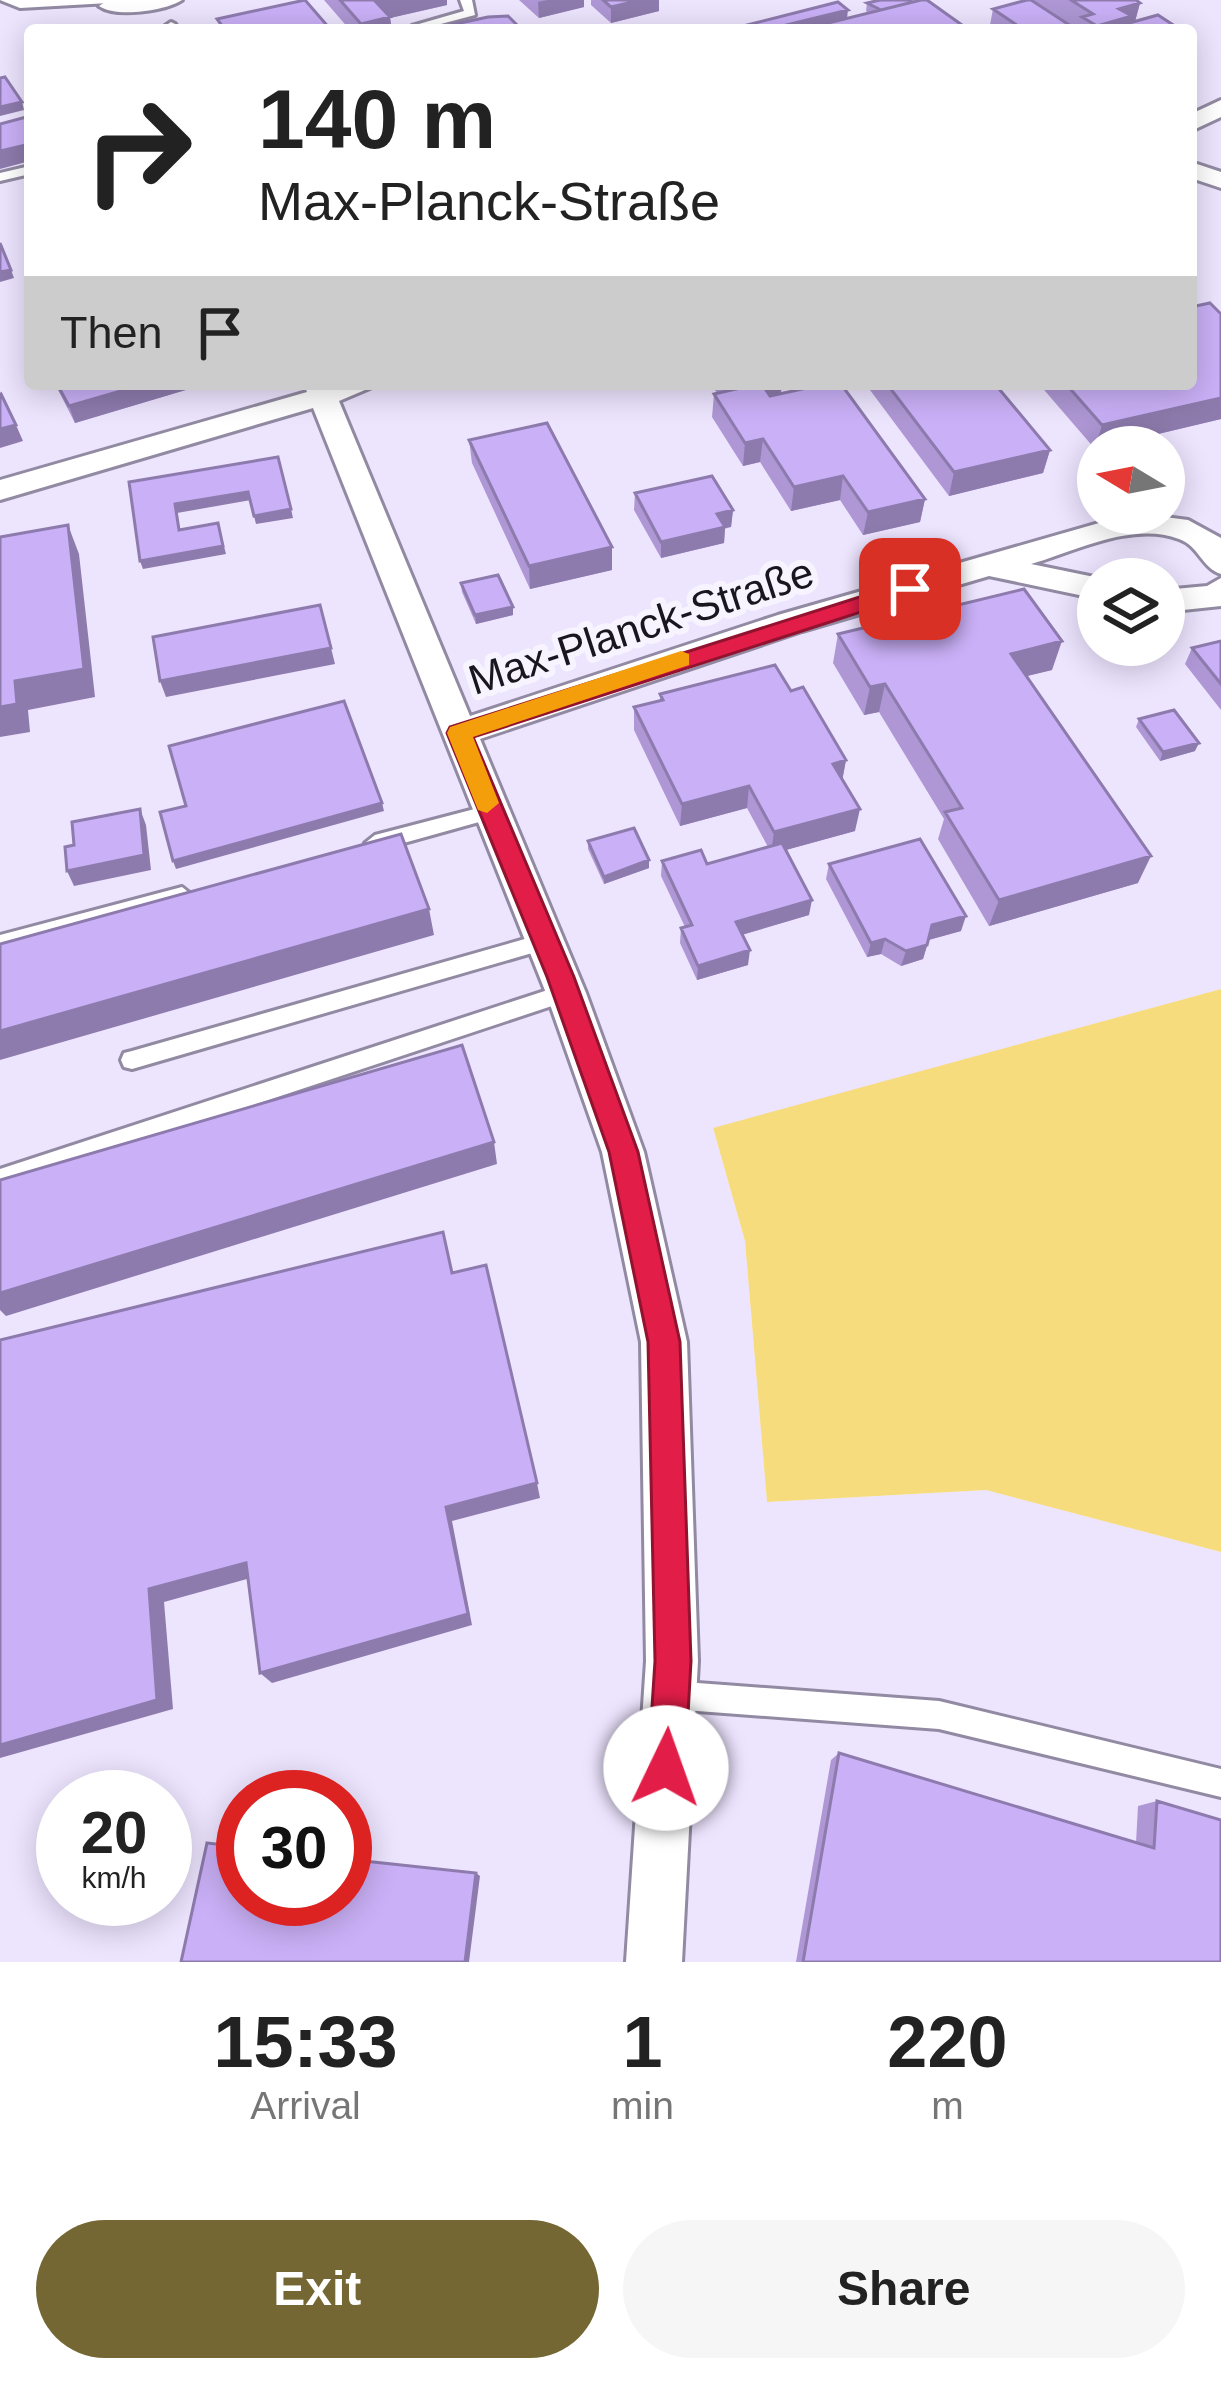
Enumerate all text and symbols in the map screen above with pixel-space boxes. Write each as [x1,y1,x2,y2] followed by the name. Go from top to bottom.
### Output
[60,72,216,228] icon: right
[258,72,496,166] text: 140 m
[258,171,720,231] text: Max-Planck-Straße
[187,300,253,366] icon: arrive
[60,307,163,358] text: Then
[1077,426,1185,534] north arrow
[1077,426,1185,666] map controls
[859,538,961,640] pin
[463,548,819,704] street label: Max-Planck-Straße
[877,556,943,622] icon: arrive
[1077,558,1185,666] button: layers
[603,1705,729,1831] position arrow
[216,1770,372,1926] speed limit sign: 30
[81,1799,147,1866] text: 20
[81,1861,147,1894] text: km/h
[213,2002,398,2082] text: 15:33
[622,2002,663,2082] text: 1
[887,2002,1008,2082] text: 220
[250,2084,361,2127] text: Arrival
[611,2084,674,2127] text: min
[931,2084,964,2127] text: m
[36,2220,599,2358] button: Exit
[623,2220,1185,2358] button: Share

